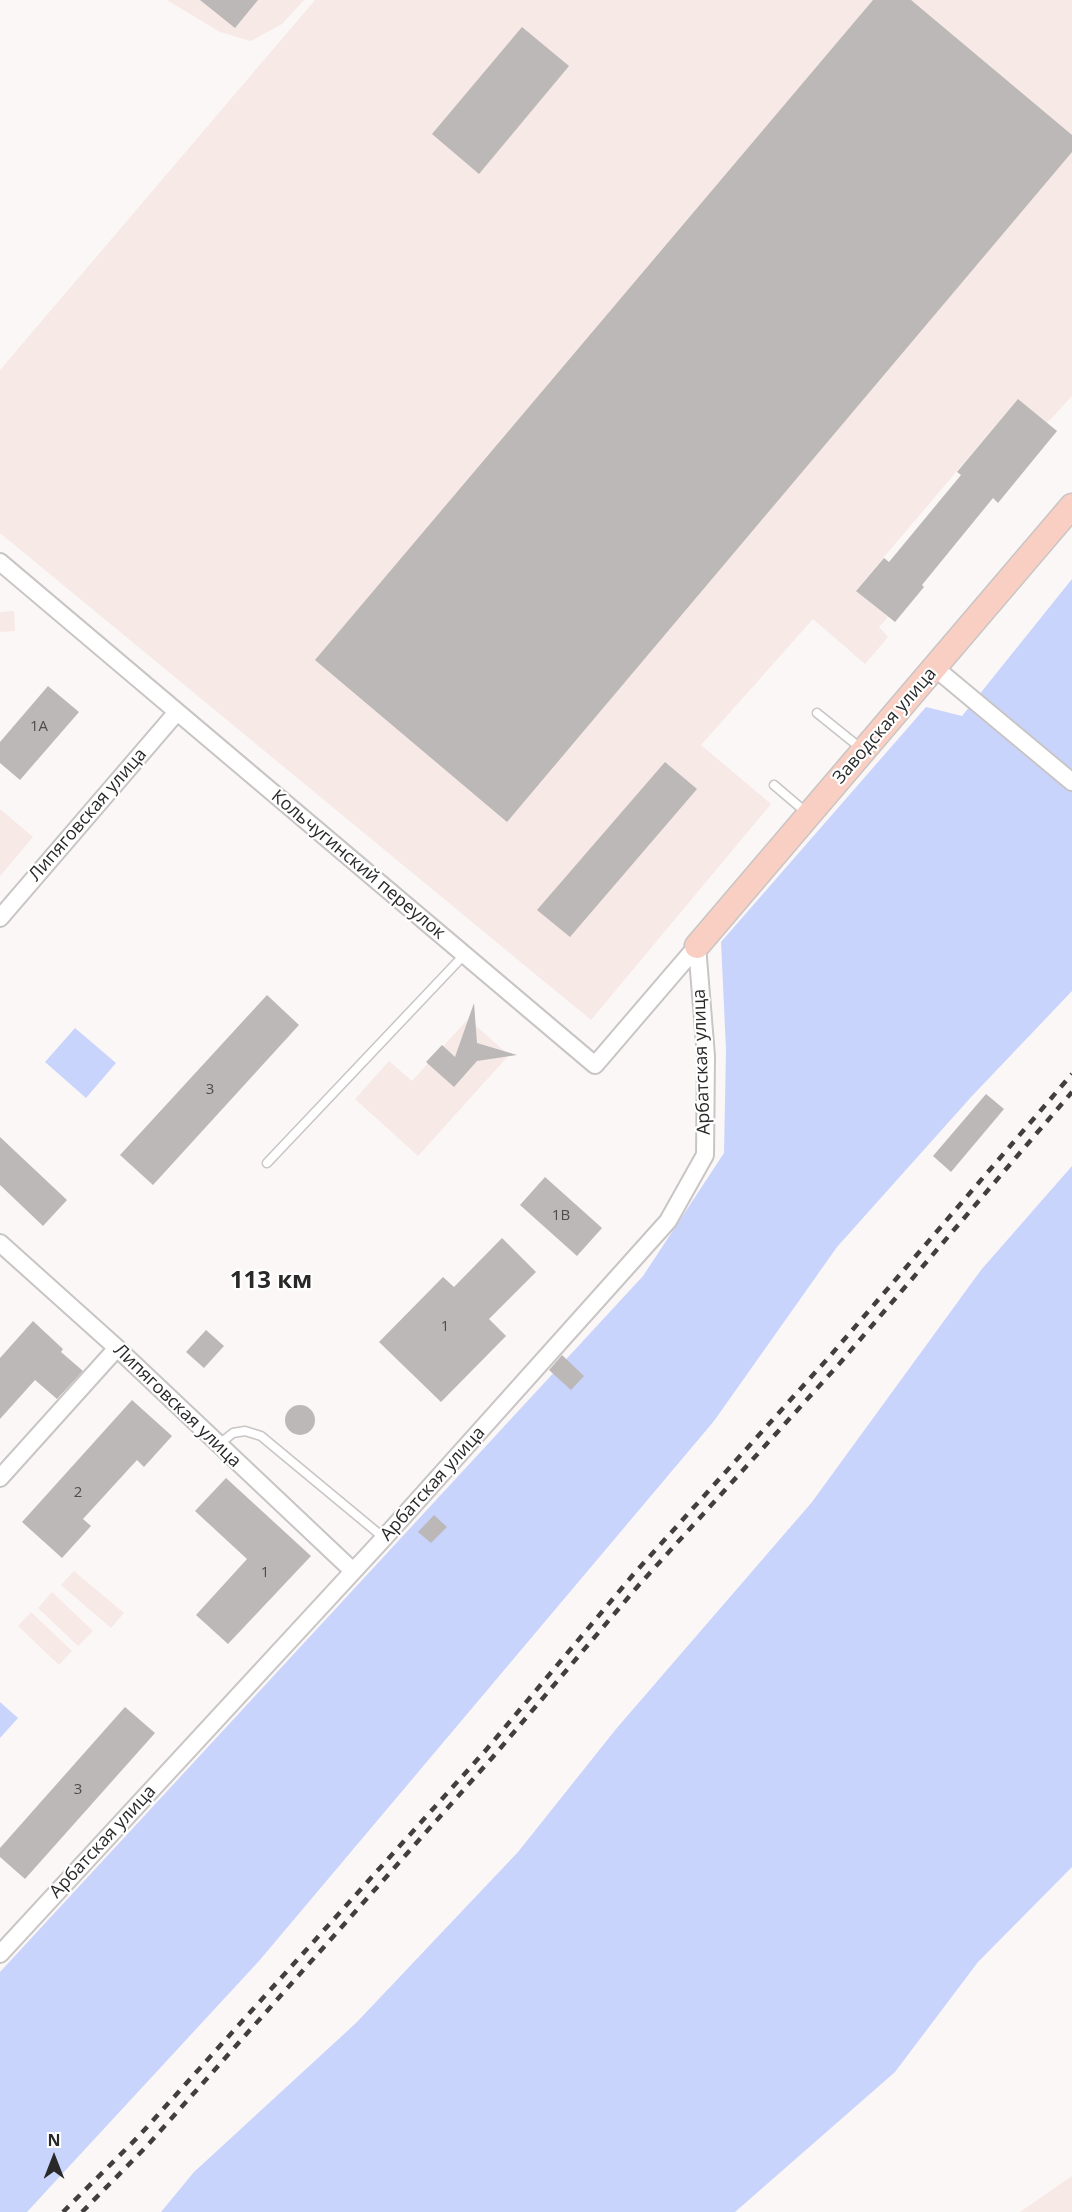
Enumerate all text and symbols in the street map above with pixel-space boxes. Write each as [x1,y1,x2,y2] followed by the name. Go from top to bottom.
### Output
[829,664,941,788] street label: Заводская улица
[30,718,48,736] house number: 1А
[24,744,152,886] street label: Липяговская улица
[267,786,449,944] street label: Кольчугинский переулок
[689,989,715,1135] street label: Арбатская улица
[206,1081,214,1099] house number: 3
[552,1207,570,1225] house number: 1В
[230,1267,312,1295] district label: 113 км
[441,1318,449,1336] house number: 1
[109,1340,245,1472] street label: Липяговская улица
[376,1422,490,1546] street label: Арбатская улица
[74,1484,82,1502] house number: 2
[261,1564,269,1582] house number: 1
[45,1781,161,1903] street label: Арбатская улица
[74,1781,82,1799] house number: 3
[24,2128,84,2188] north arrow
[47,2129,61,2151] text: N

